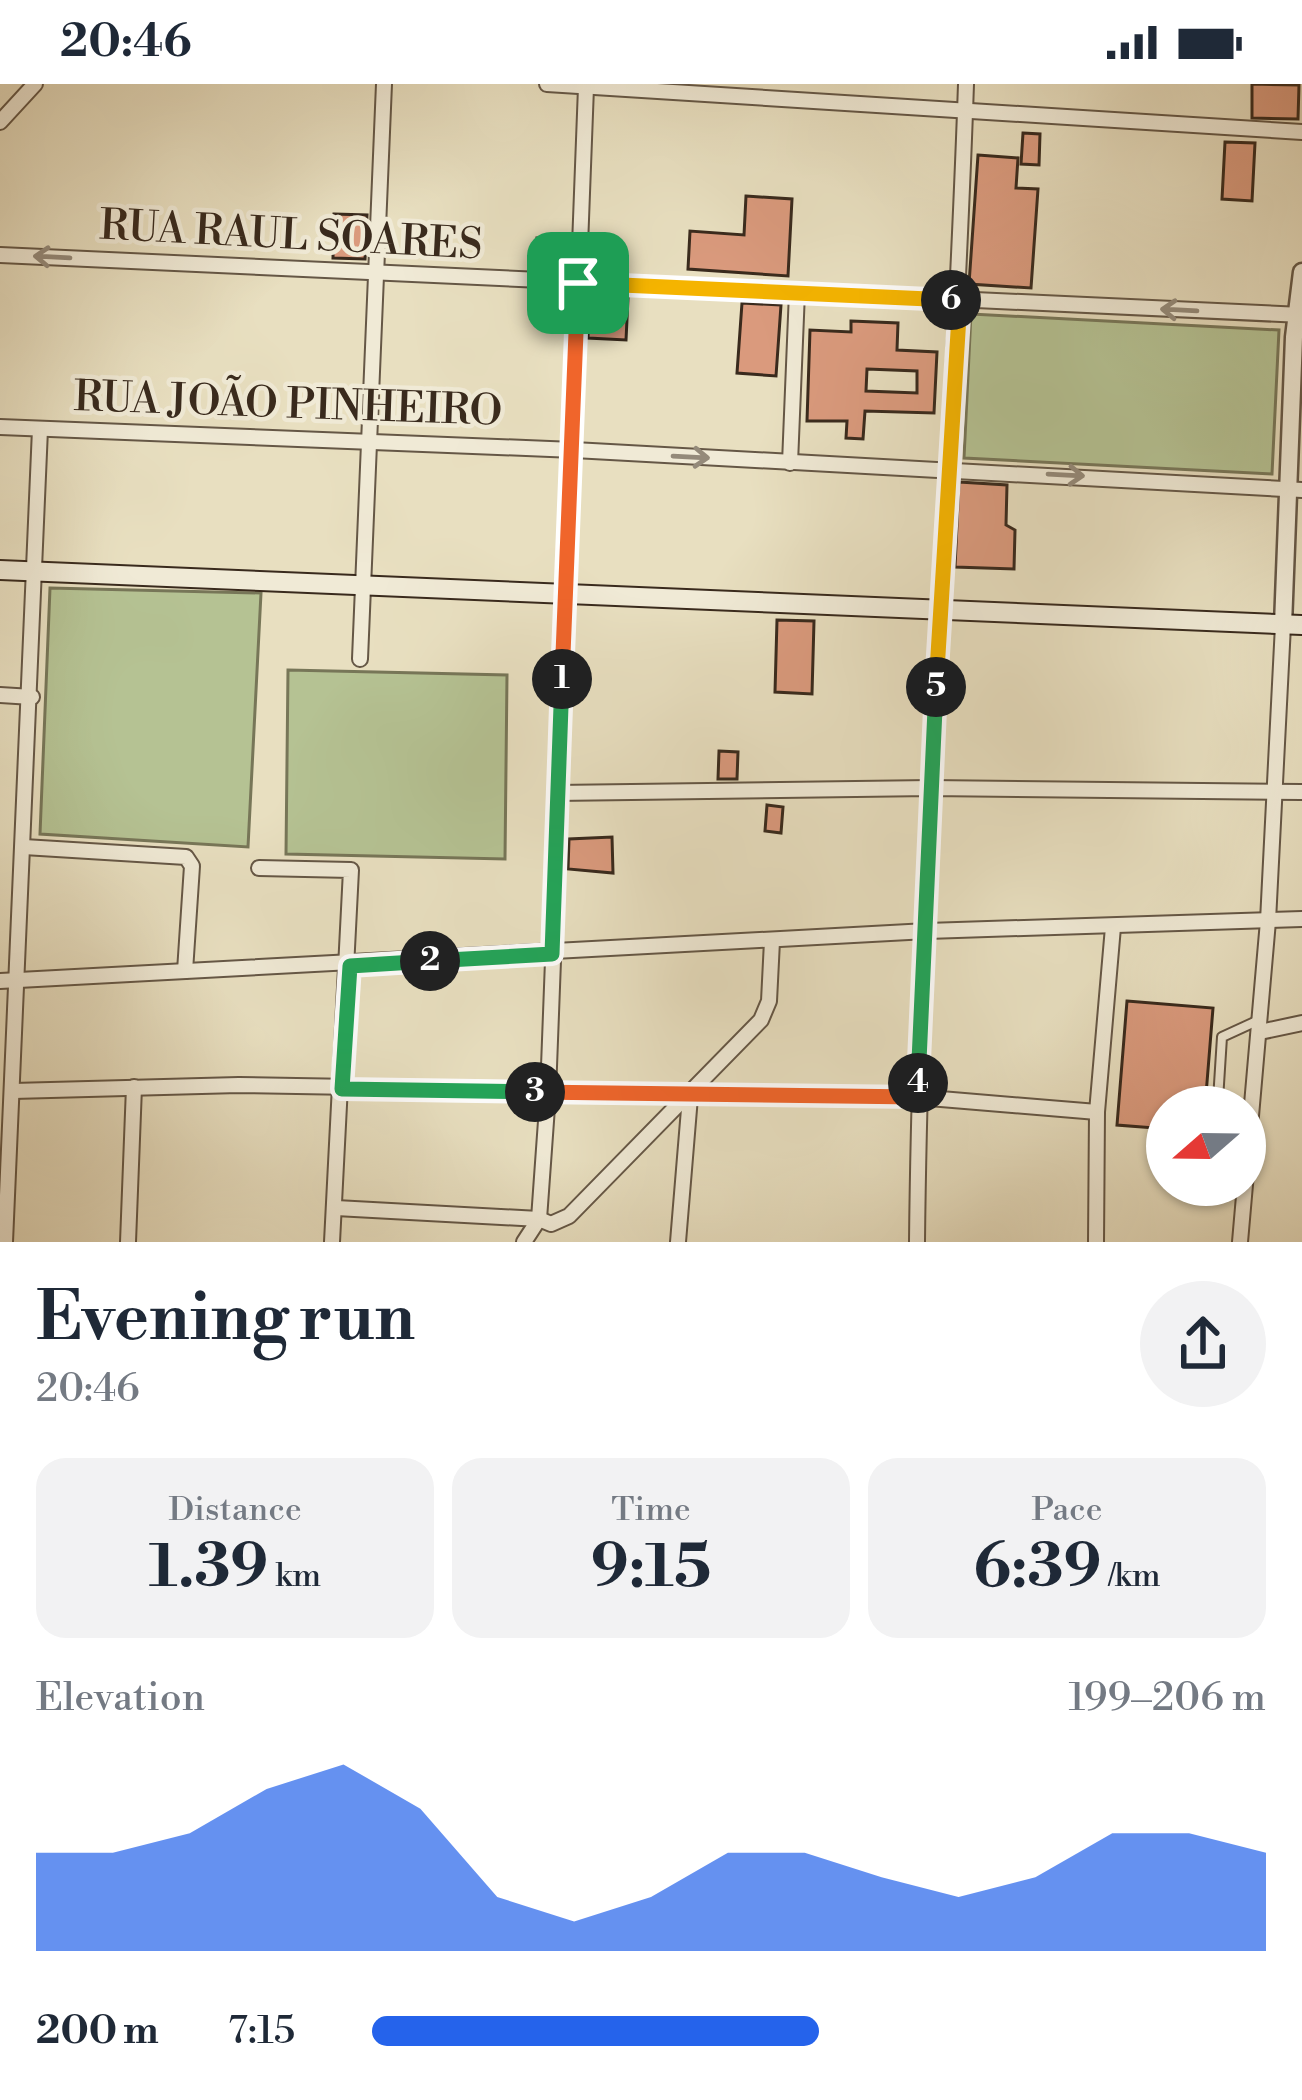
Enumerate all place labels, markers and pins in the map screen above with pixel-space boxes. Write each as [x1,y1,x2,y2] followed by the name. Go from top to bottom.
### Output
[527,232,629,334] pin
[921,270,981,330] pin: 6
[532,649,592,709] pin: 1
[906,657,966,717] pin: 5
[400,931,460,991] pin: 2
[888,1053,948,1113] pin: 4
[505,1062,565,1122] pin: 3

